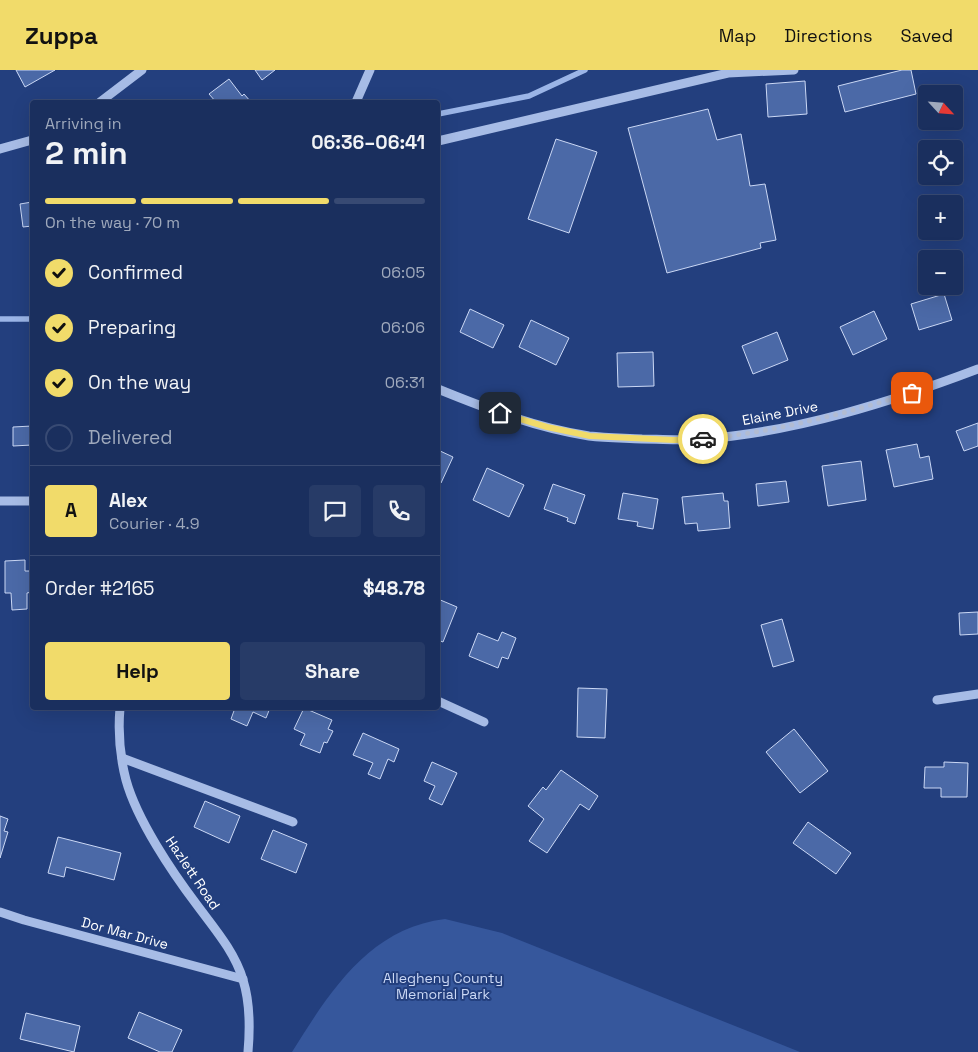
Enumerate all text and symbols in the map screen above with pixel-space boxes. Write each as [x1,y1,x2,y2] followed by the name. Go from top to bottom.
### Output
[25,20,98,51] text: Zuppa
[719,24,756,47] text: Map
[784,24,873,47] text: Directions
[901,24,953,47] text: Saved
[918,85,962,130] north arrow
[918,85,963,295] map controls
[45,113,122,134] text: Arriving in
[311,130,425,155] text: 06:36–06:41
[45,133,128,173] text: 2 min
[918,140,963,185] button: locate
[918,195,963,240] button: +
[45,212,180,233] text: On the way · 70 m
[918,250,963,295] button: −
[45,259,73,287] icon: check
[88,260,183,285] text: Confirmed
[381,262,425,283] text: 06:05
[45,314,73,342] icon: check
[88,315,176,340] text: Preparing
[381,317,425,338] text: 06:06
[45,369,73,397] icon: check
[88,370,191,395] text: On the way
[385,372,425,393] text: 06:31
[891,372,933,414] pin
[898,379,926,407] icon: bag
[479,392,521,434] pin
[741,397,819,429] street label: Elaine Drive
[486,399,514,427] icon: home
[678,414,728,464] courier
[88,425,173,450] text: Delivered
[689,425,717,453] icon: car
[309,485,361,537] button: chat
[373,485,425,537] button: phone
[109,488,148,513] text: Alex
[65,498,77,523] text: A
[109,513,199,534] text: Courier · 4.9
[45,576,154,601] text: Order #2165
[363,576,425,601] text: $48.78
[45,642,230,700] button: Help
[240,642,425,700] button: Share
[162,833,224,913] street label: Hazlett Road
[79,913,171,953] street label: Dor Mar Drive
[383,969,503,1003] park label: Allegheny County Memorial Park

